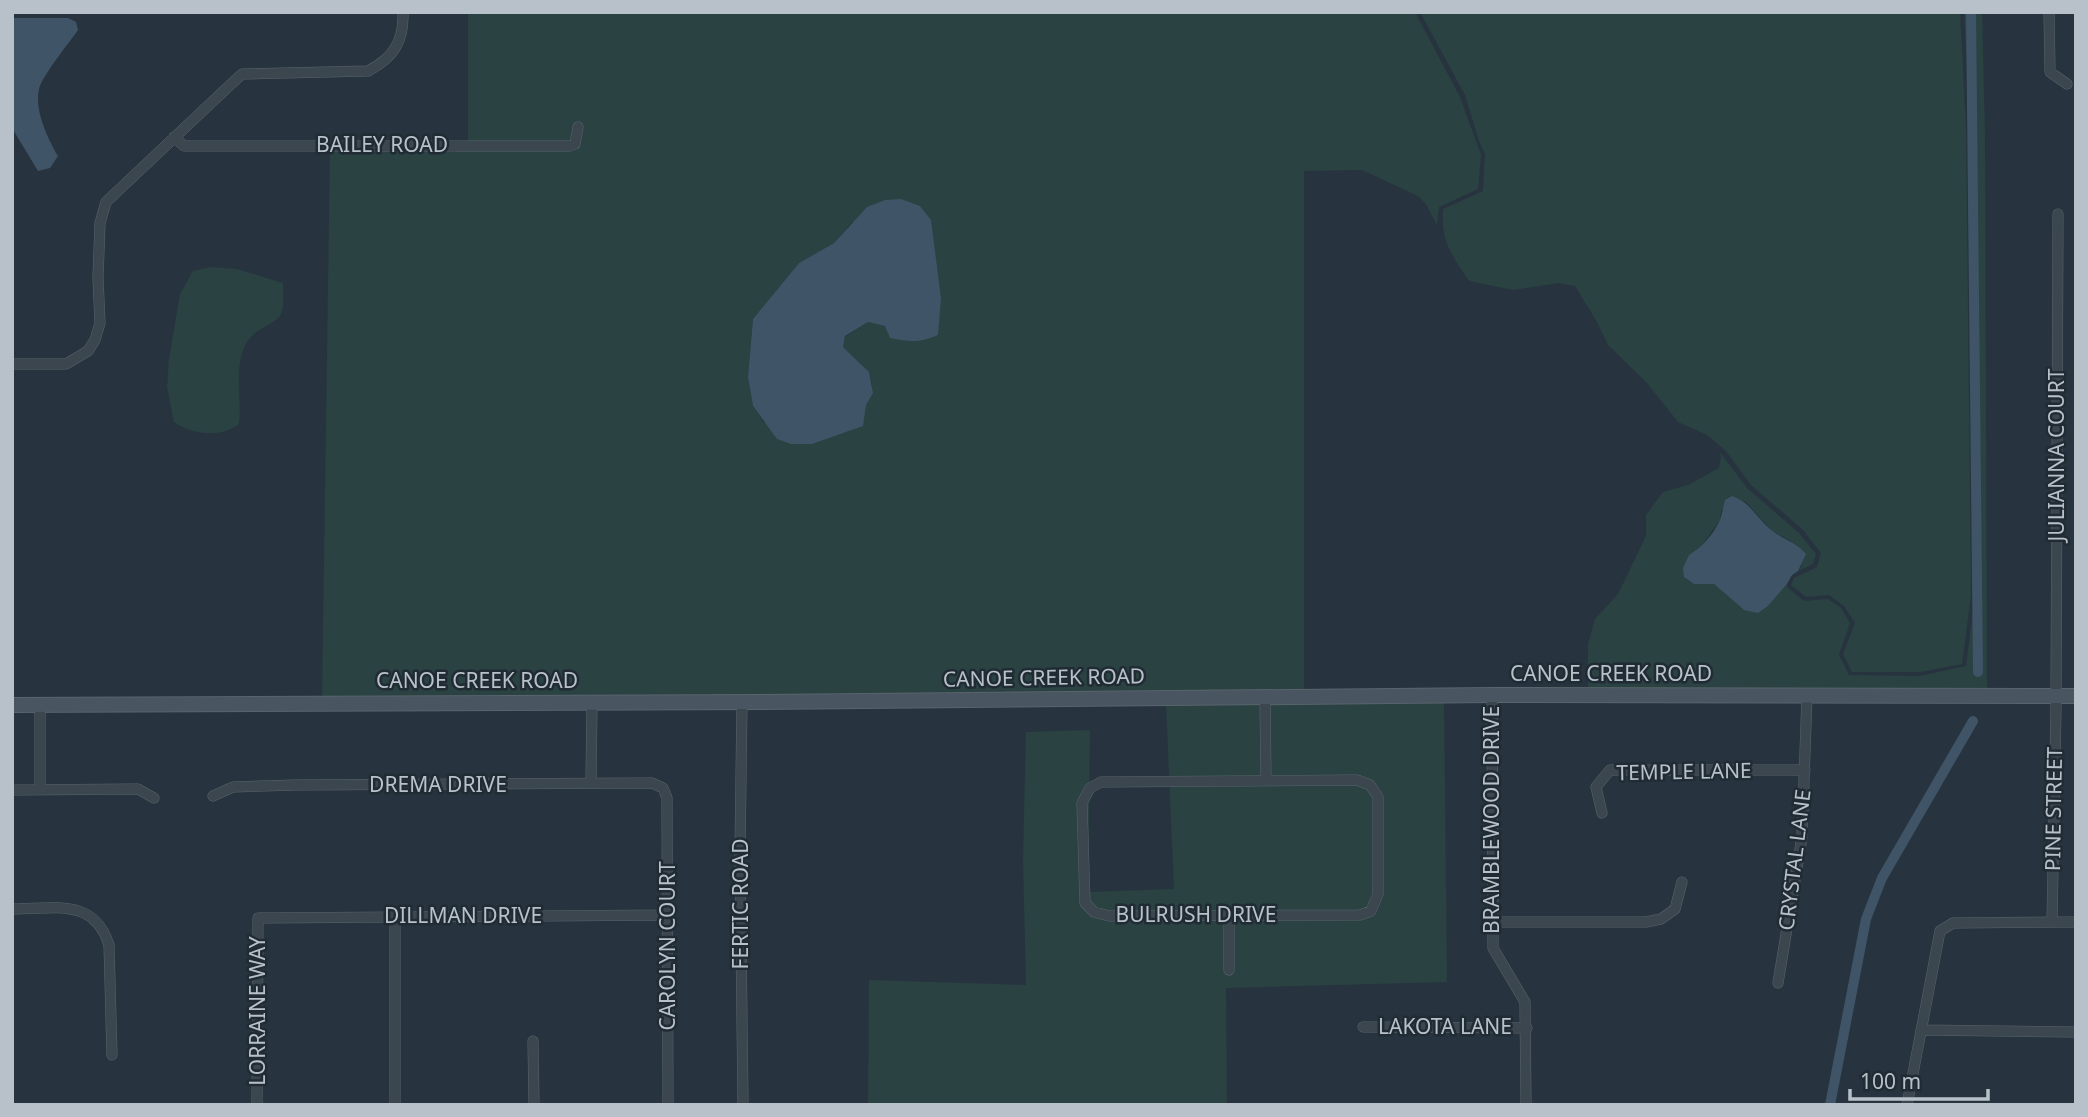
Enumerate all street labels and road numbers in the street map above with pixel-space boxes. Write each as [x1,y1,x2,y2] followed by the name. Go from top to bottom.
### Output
[316,130,448,158] street label: BAILEY ROAD
[2042,368,2070,543] street label: JULIANNA COURT
[1510,659,1712,687] street label: CANOE CREEK ROAD
[943,661,1145,693] street label: CANOE CREEK ROAD
[376,666,578,694] street label: CANOE CREEK ROAD
[1477,706,1505,934] street label: BRAMBLEWOOD DRIVE
[2038,746,2068,871] street label: PINE STREET
[1616,756,1752,786] street label: TEMPLE LANE
[369,770,507,798] street label: DREMA DRIVE
[1771,788,1817,932] street label: CRYSTAL LANE
[726,839,754,969] street label: FERTIC ROAD
[653,861,681,1031] street label: CAROLYN COURT
[1116,900,1276,928] street label: BULRUSH DRIVE
[384,901,542,929] street label: DILLMAN DRIVE
[243,936,271,1086] street label: LORRAINE WAY
[1378,1012,1512,1040] street label: LAKOTA LANE

